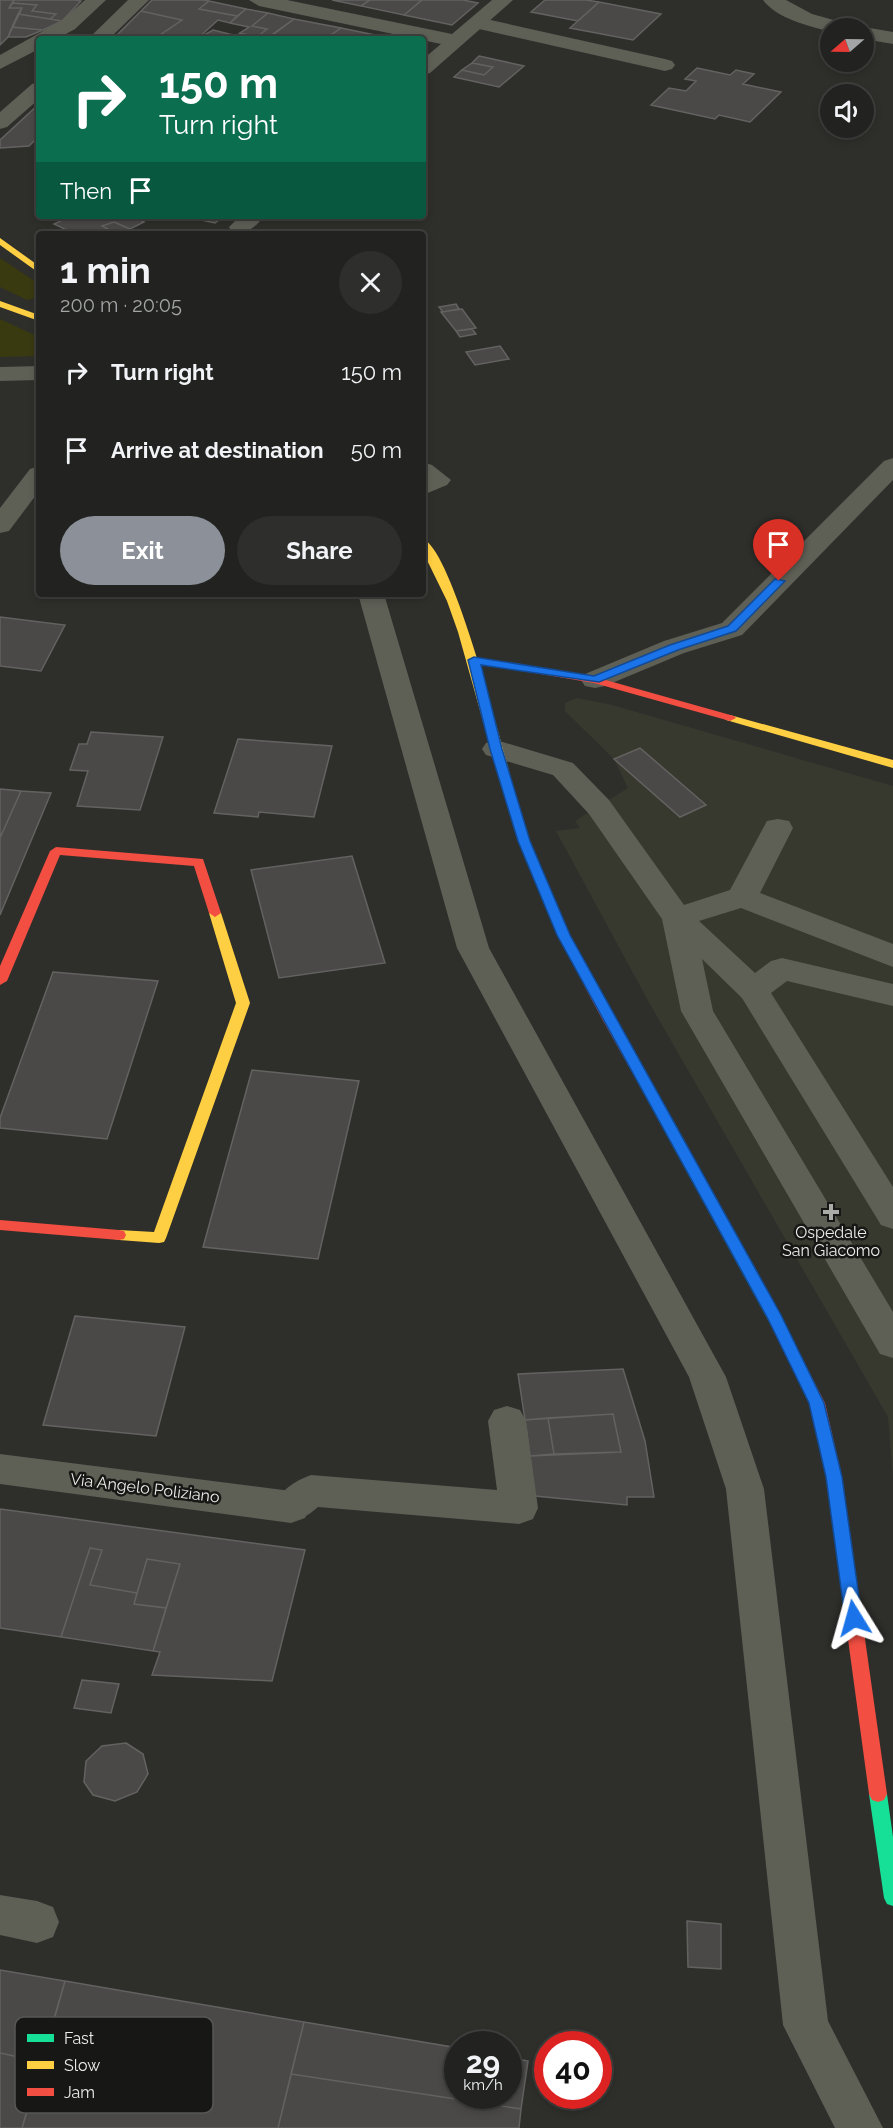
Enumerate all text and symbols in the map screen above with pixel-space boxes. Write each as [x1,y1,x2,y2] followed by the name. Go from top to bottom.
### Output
[820,18,874,72] north arrow
[820,18,874,138] map controls
[159,59,278,108] text: 150 m
[60,60,138,138] icon: right
[820,84,874,138] button: sound
[159,109,278,140] text: Turn right
[124,174,157,207] icon: arrive
[60,178,112,204] text: Then
[60,249,151,291] text: 1 min
[339,251,402,314] button: close
[60,293,182,317] text: 200 m · 20:05
[60,356,93,389] icon: right
[111,359,214,385] text: Turn right
[341,359,402,385] text: 150 m
[60,434,93,467] icon: arrive
[111,437,324,463] text: Arrive at destination
[351,437,402,463] text: 50 m
[60,516,225,585] button: Exit
[237,516,402,585] button: Share
[753,519,804,581] pin
[762,528,795,561] icon: arrive
[822,1203,840,1221] marker: Ospedale San Giacomo
[782,1223,880,1260] place label: Ospedale San Giacomo
[69,1469,221,1507] street label: Via Angelo Poliziano
[822,1586,886,1650] position arrow
[15,2017,213,2113] legend
[64,2029,95,2048] text: Fast
[534,2031,612,2109] speed limit sign: 40
[466,2045,500,2080] text: 29
[64,2056,100,2075] text: Slow
[463,2076,503,2094] text: km/h
[64,2083,95,2102] text: Jam

